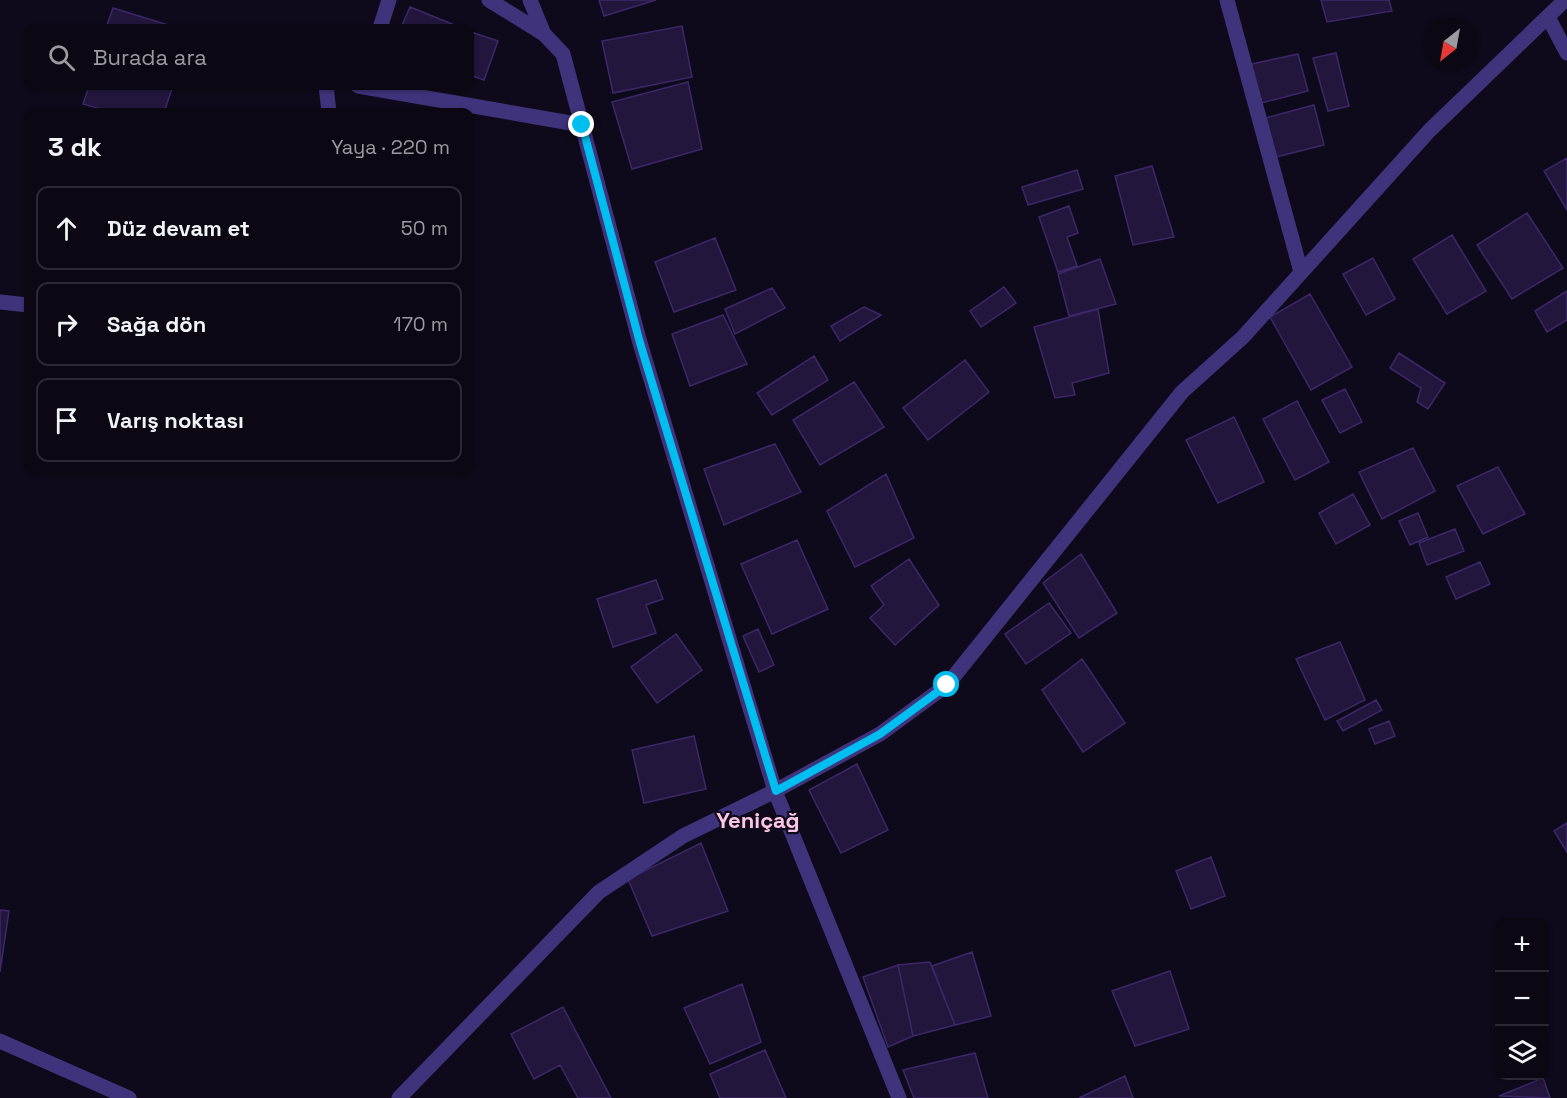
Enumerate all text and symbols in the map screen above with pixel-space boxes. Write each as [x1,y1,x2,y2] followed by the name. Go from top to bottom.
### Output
[1423,18,1477,72] north arrow
[24,24,474,90] search box
[45,41,78,74] icon: search
[93,43,207,71] text: Burada ara
[568,111,594,137] route end
[48,130,102,164] text: 3 dk
[331,134,450,160] text: Yaya · 220 m
[50,212,83,245] icon: ahead
[107,214,250,242] text: Düz devam et
[401,215,448,241] text: 50 m
[50,308,83,341] icon: right
[107,310,206,338] text: Sağa dön
[393,311,448,337] text: 170 m
[50,404,83,437] icon: arrive
[107,406,244,434] text: Varış noktası
[933,671,959,697] route start
[716,806,800,834] district label: Yeniçağ
[1495,918,1549,1080] map controls
[1495,918,1549,972] button: +
[1495,972,1549,1026] button: −
[1495,1026,1549,1080] button: layers

